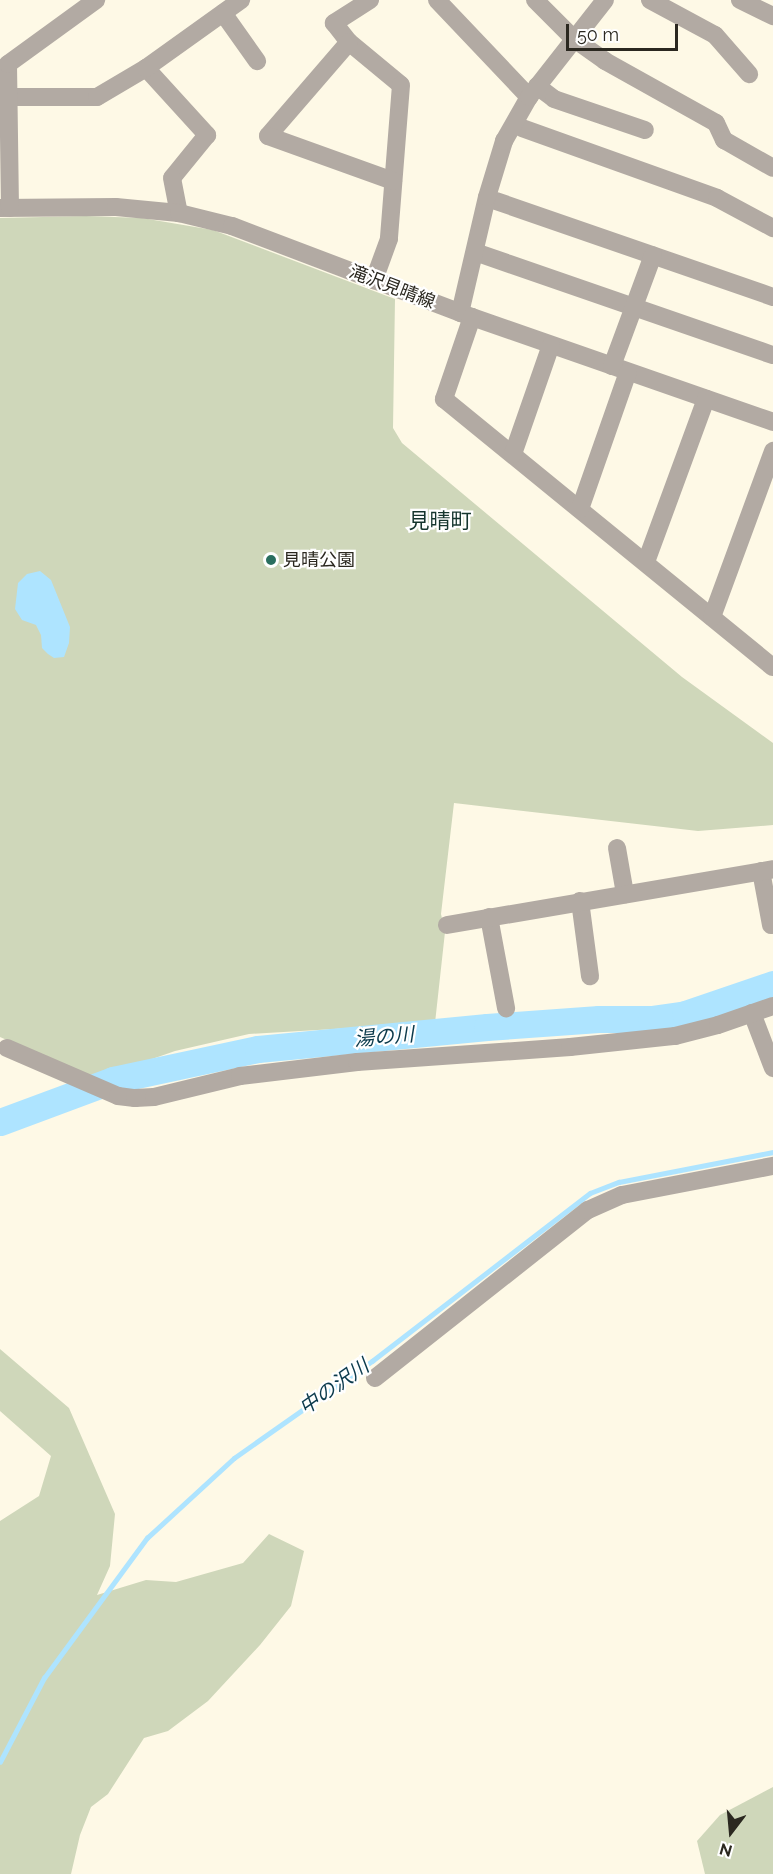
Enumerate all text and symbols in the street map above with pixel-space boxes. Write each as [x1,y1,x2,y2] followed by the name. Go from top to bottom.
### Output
[569,12,682,50] scale bar
[577,24,619,45] text: 50 m
[346,261,438,313] street label: 滝沢見晴線
[409,508,471,534] district label: 見晴町
[283,549,355,571] place label: 見晴公園
[264,553,278,567] marker: 見晴公園
[353,1022,415,1052] water label: 湯の川
[294,1354,374,1420] water label: 中の沢川
[701,1802,761,1862] north arrow
[717,1839,734,1861] text: N

